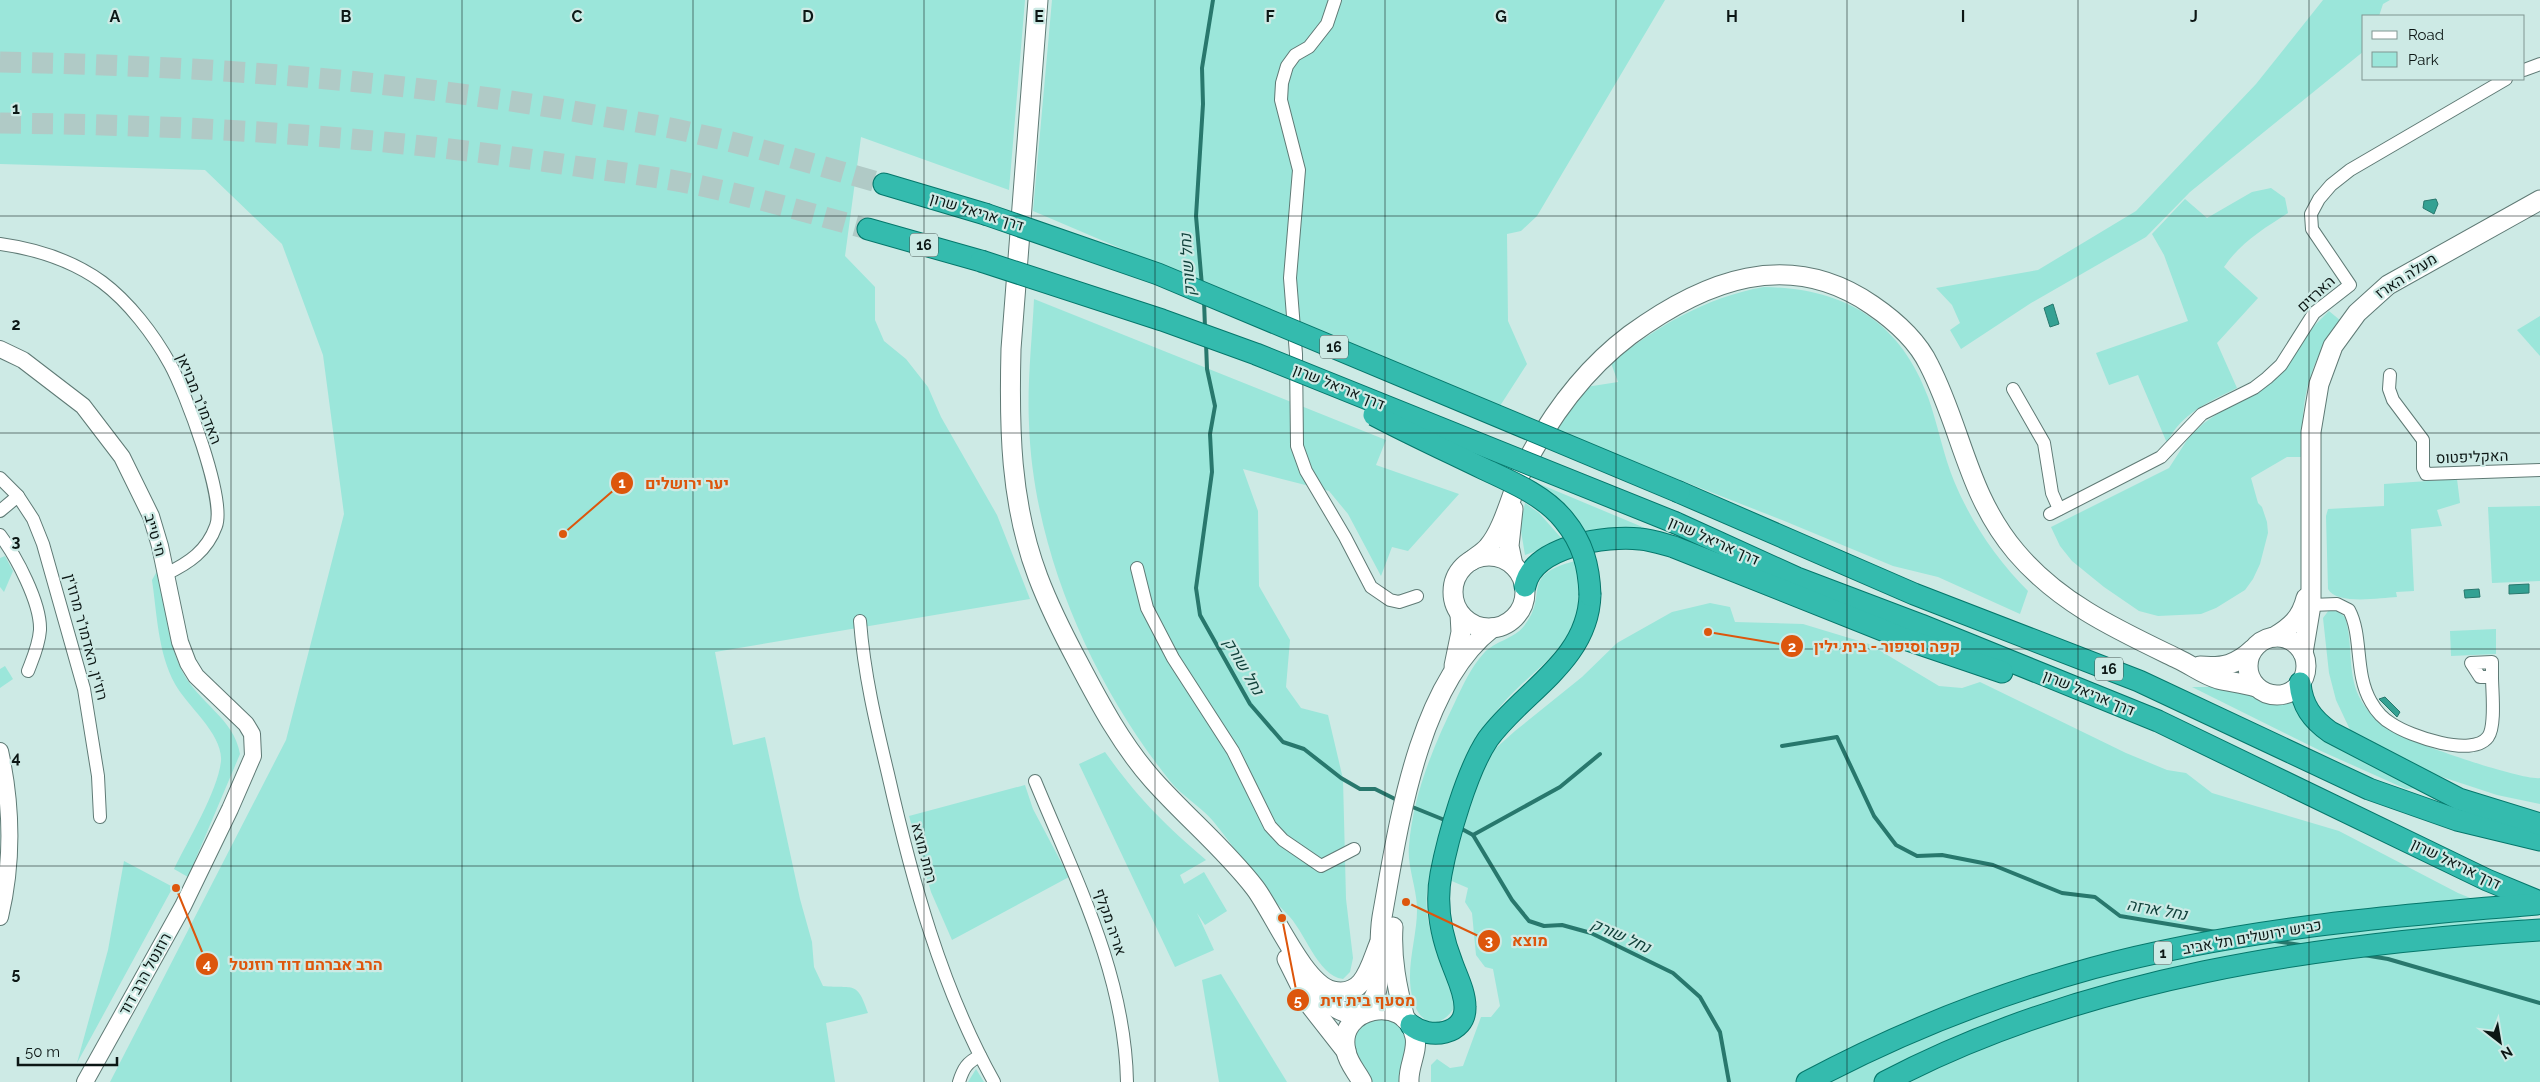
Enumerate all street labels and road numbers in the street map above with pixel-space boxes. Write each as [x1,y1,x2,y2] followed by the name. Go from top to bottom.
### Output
[928,189,1026,235] street label: דרך אריאל שרון
[910,234,938,256] road number: 16
[2372,249,2440,303] street label: מעלה הארז
[2293,272,2339,316] street label: הארזים
[1320,336,1348,358] road number: 16
[173,351,225,447] street label: האדמו"ר מבויאן
[1291,360,1388,414] street label: דרך אריאל שרון
[2435,447,2509,467] street label: האקליפטוס
[140,512,170,558] street label: חי טייב
[1666,513,1762,569] street label: דרך אריאל שרון
[60,572,112,702] street label: רוז'ין, האדמו"ר מרוז'ין
[2095,658,2123,681] road number: 16
[2041,666,2138,720] street label: דרך אריאל שרון
[907,821,941,885] street label: רמת מוצא
[2408,835,2504,893] street label: דרך אריאל שרון
[1090,886,1130,958] street label: אריה מקלף
[2181,916,2323,958] street label: כביש ירושלים תל אביב
[115,930,175,1018] street label: רוזנטל הרב דוד
[2154,941,2172,964] road number: 1

